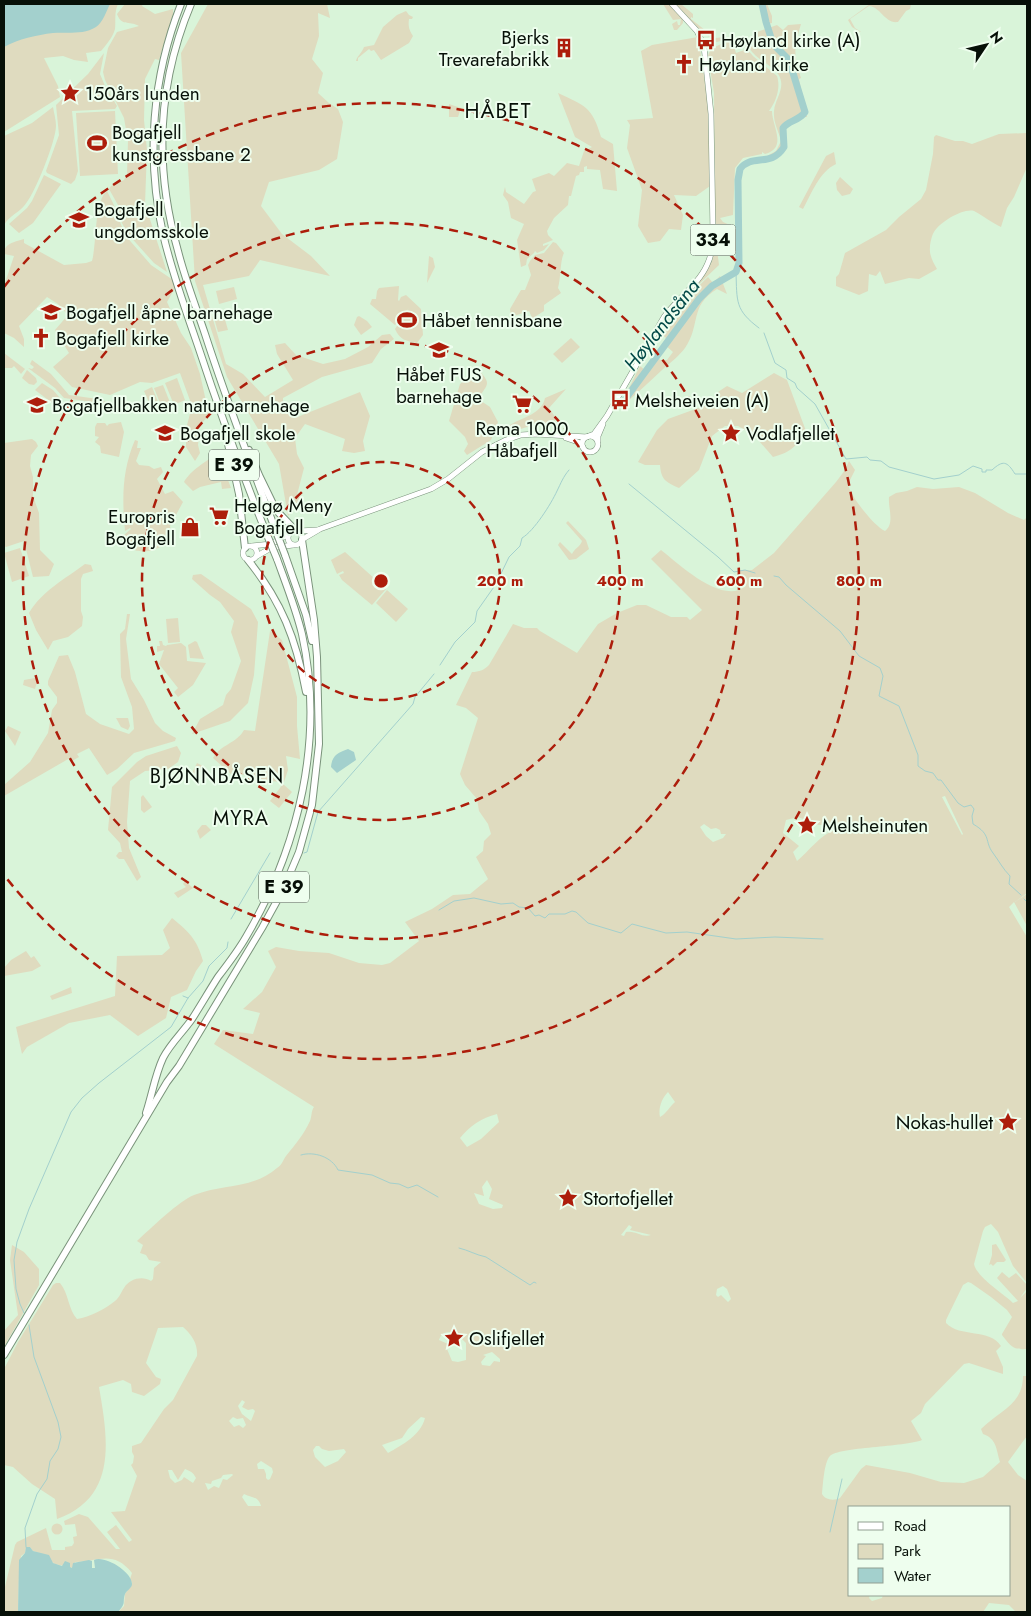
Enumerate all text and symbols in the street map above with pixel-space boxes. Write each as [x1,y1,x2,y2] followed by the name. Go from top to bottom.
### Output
[961,20,1011,70] north arrow
[439,24,550,73] place label: Bjerks Trevarefabrikk
[721,27,861,54] place label: Høyland kirke (A)
[985,27,1008,48] text: N
[695,29,717,51] bus stop icon: Høyland kirke (A)
[553,37,575,59] building icon: Bjerks Trevarefabrikk
[699,51,809,78] place label: Høyland kirke
[673,53,695,75] church icon: Høyland kirke
[85,80,200,107] place label: 150års lunden
[59,82,81,104] place icon: 150års lunden
[465,96,531,126] district label: HÅBET
[112,119,251,168] place label: Bogafjell kunstgressbane 2
[86,132,108,154] sports icon: Bogafjell kunstgressbane 2
[94,196,209,245] place label: Bogafjell ungdomsskole
[68,209,90,231] school or university icon: Bogafjell ungdomsskole
[690,224,736,256] road number: 334
[617,273,707,377] water label: Høylandsåna
[66,299,273,326] place label: Bogafjell åpne barnehage
[40,301,62,323] school or university icon: Bogafjell åpne barnehage
[422,307,563,334] place label: Håbet tennisbane
[396,309,418,331] sports icon: Håbet tennisbane
[56,325,169,352] place label: Bogafjell kirke
[30,327,52,349] church icon: Bogafjell kirke
[428,339,450,361] school or university icon: Håbet FUS barnehage
[396,361,482,410] place label: Håbet FUS barnehage
[635,387,769,414] place label: Melsheiveien (A)
[609,389,631,411] bus stop icon: Melsheiveien (A)
[52,392,310,419] place label: Bogafjellbakken naturbarnehage
[511,393,533,415] supermarket icon: Rema 1000 Håbafjell
[26,394,48,416] school or university icon: Bogafjellbakken naturbarnehage
[476,415,568,464] place label: Rema 1000 Håbafjell
[180,420,296,447] place label: Bogafjell skole
[746,420,835,447] place label: Vodlafjellet
[154,422,176,444] school or university icon: Bogafjell skole
[720,422,742,444] place icon: Vodlafjellet
[209,450,259,480] road number: E 39
[234,492,333,541] place label: Helgø Meny Bogafjell
[105,503,175,552] place label: Europris Bogafjell
[208,505,230,527] supermarket icon: Helgø Meny Bogafjell
[179,516,201,538] shop icon: Europris Bogafjell
[477,570,523,592] text: 200 m
[596,570,644,592] text: 400 m
[716,570,762,592] text: 600 m
[836,570,882,592] text: 800 m
[372,572,390,590] centre of rings
[150,762,284,791] district label: BJØNNBÅSEN
[213,804,269,833] district label: MYRA
[822,812,928,839] place label: Melsheinuten
[796,814,818,836] place icon: Melsheinuten
[259,872,309,902] road number: E 39
[896,1109,993,1136] place label: Nokas-hullet
[997,1111,1019,1133] place icon: Nokas-hullet
[583,1185,673,1212] place label: Stortofjellet
[557,1187,579,1209] place icon: Stortofjellet
[469,1325,544,1352] place label: Oslifjellet
[443,1327,465,1349] place icon: Oslifjellet
[848,1506,1011,1596] legend
[894,1515,926,1537] text: Road
[894,1540,921,1562] text: Park
[894,1565,932,1587] text: Water

